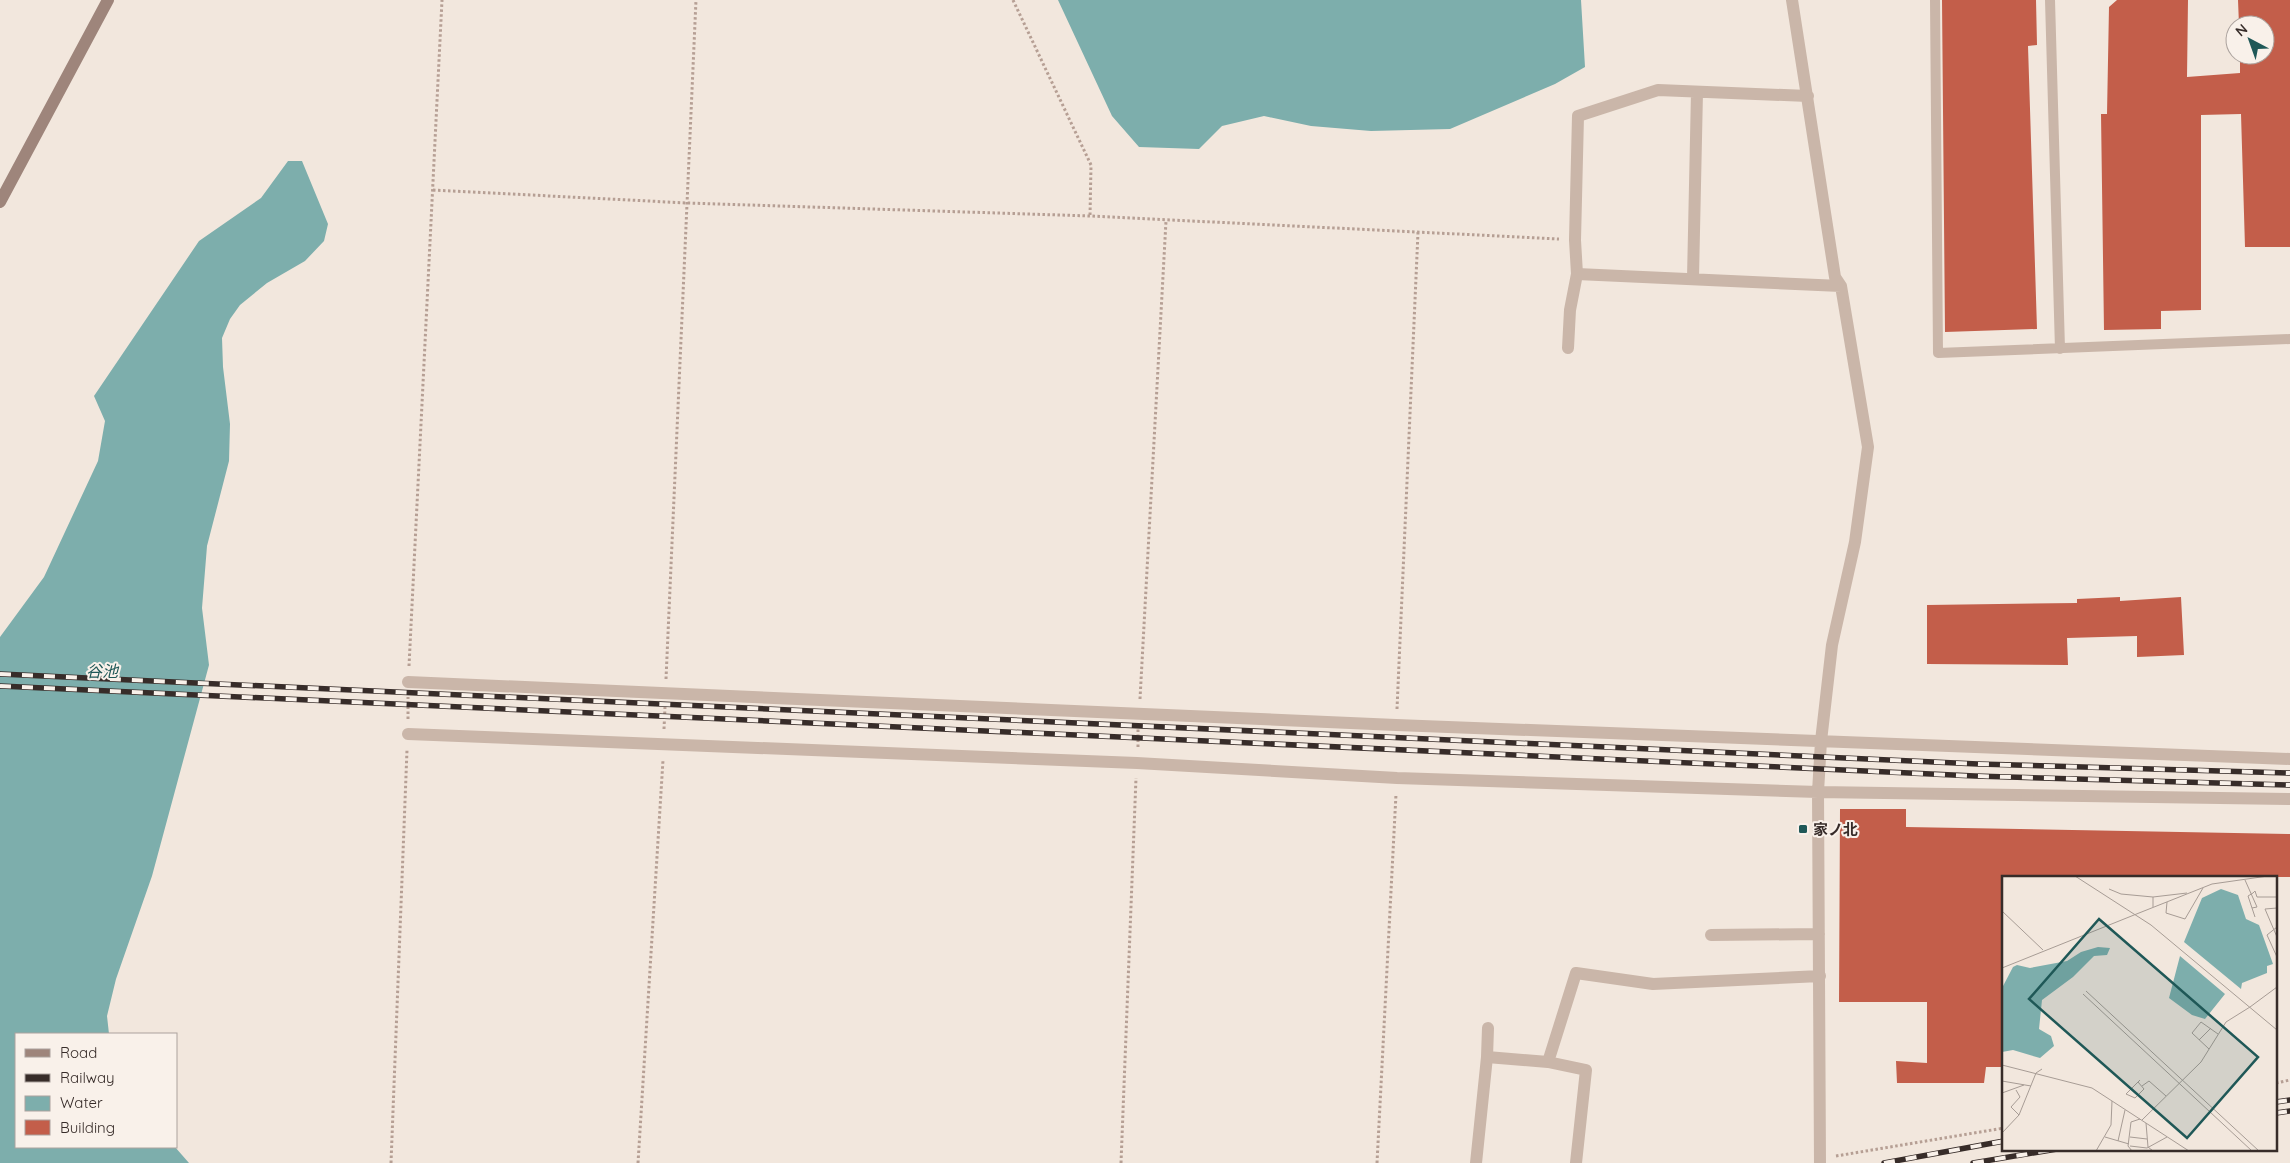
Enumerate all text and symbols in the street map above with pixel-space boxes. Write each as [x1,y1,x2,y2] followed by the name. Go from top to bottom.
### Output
[2225,15,2275,65] north arrow
[2232,20,2251,40] text: N
[86,661,120,681] water label: 谷池
[1813,820,1858,839] place label: 家ノ北
[1797,823,1809,835] marker: 家ノ北
[2002,876,2278,1150] inset map
[15,1033,178,1148] legend
[60,1043,97,1062] text: Road
[60,1068,115,1087] text: Railway
[60,1093,103,1112] text: Water
[60,1118,115,1137] text: Building

